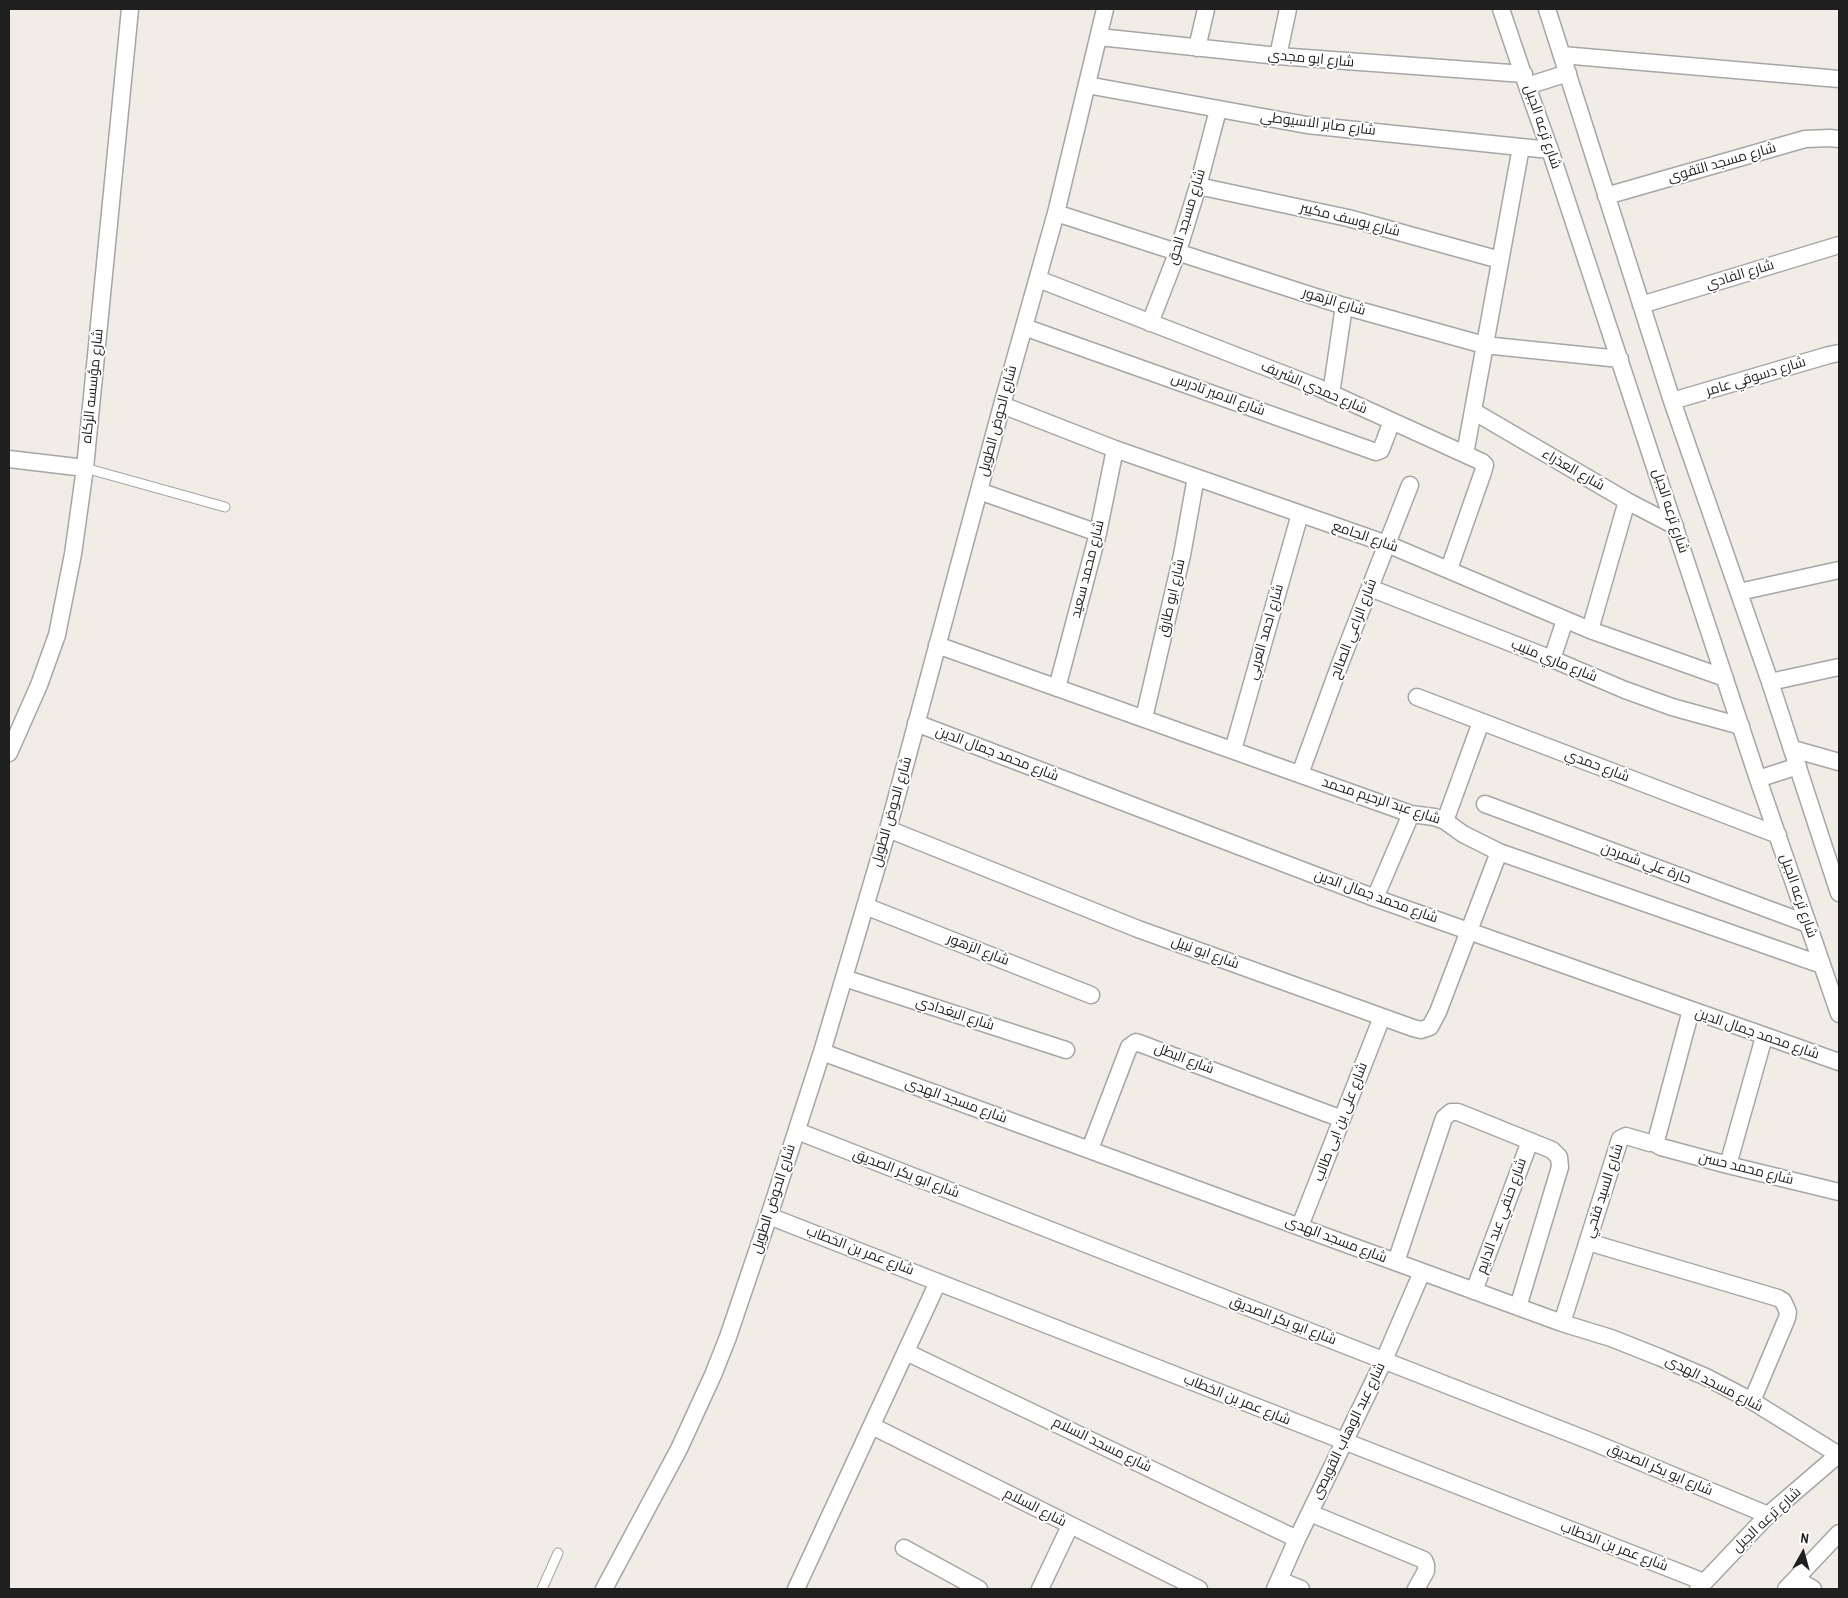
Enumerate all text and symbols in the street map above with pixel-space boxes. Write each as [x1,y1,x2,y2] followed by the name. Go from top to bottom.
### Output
[1267,47,1355,71] street label: شارع ابو مجدي
[1520,83,1564,171] street label: شارع ترعه الجبل
[1259,109,1377,139] street label: شارع صابر الاسيوطي
[1666,140,1778,186] street label: شارع مسجد التقوى
[1164,167,1210,267] street label: شارع مسجد الحق
[1298,199,1402,241] street label: شارع يوسف مكيير
[1704,257,1776,293] street label: شارع الفادي
[1300,284,1368,320] street label: شارع الزهور
[79,328,107,444] street label: شارع مؤسسه الزكاه
[1704,354,1808,400] street label: شارع دسوقي عامر
[1258,358,1370,418] street label: شارع حمدي الشريف
[975,364,1021,478] street label: شارع الحوض الطويل
[1169,370,1267,420] street label: شارع الامير تادرس
[1539,445,1607,495] street label: شارع العذراء
[1648,467,1692,555] street label: شارع ترعه الجبل
[1068,518,1108,620] street label: شارع محمد سعيد
[1330,518,1400,556] street label: شارع الجامع
[1155,557,1189,639] street label: شارع ابو طارق
[1327,576,1381,682] street label: شارع الراعي الصالح
[1244,582,1288,682] street label: شارع احمد العربي
[1508,636,1600,686] street label: شارع ماري منيب
[933,723,1061,785] street label: شارع محمد جمال الدين
[1562,746,1632,786] street label: شارع حمدي
[868,755,916,869] street label: شارع الحوض الطويل
[1319,774,1443,828] street label: شارع عبد الرحيم محمد
[1599,840,1693,888] street label: حارة علي شمردن
[1776,852,1820,940] street label: شارع ترعه الجبل
[1312,867,1440,927] street label: شارع محمد جمال الدين
[945,931,1011,969] street label: شارع الزهور
[1169,933,1241,973] street label: شارع ابو نبيل
[914,993,996,1035] street label: شارع البغدادي
[1693,1005,1821,1063] street label: شارع محمد جمال الدين
[1152,1040,1216,1078] street label: شارع البطل
[1311,1060,1371,1184] street label: شارع على بن ابى طالب
[903,1075,1009,1127] street label: شارع مسجد الهدى
[748,1142,800,1256] street label: شارع الحوض الطويل
[1581,1142,1627,1240] street label: شارع السيد فتحي
[850,1146,962,1202] street label: شارع ابو بكر الصديق
[1697,1149,1795,1189] street label: شارع محمد حسن
[1473,1156,1531,1276] street label: شارع حنفي عبد الدايم
[1283,1213,1389,1267] street label: شارع مسجد الهدى
[804,1223,916,1279] street label: شارع عمر بن الخطاب
[1227,1293,1339,1349] street label: شارع ابو بكر الصديق
[1662,1352,1766,1416] street label: شارع مسجد الهدى
[1309,1360,1389,1502] street label: شارع عبد الوهاب القويصى
[1181,1371,1293,1429] street label: شارع عمر بن الخطاب
[1050,1414,1154,1476] street label: شارع مسجد السلام
[1605,1440,1715,1500] street label: شارع ابو بكر الصديق
[1729,1484,1805,1556] street label: شارع ترعه الجبل
[1001,1485,1069,1531] street label: شارع السلام
[1558,1519,1670,1575] street label: شارع عمر بن الخطاب
[1778,1528,1828,1578] north arrow
[1800,1529,1810,1548] text: N

